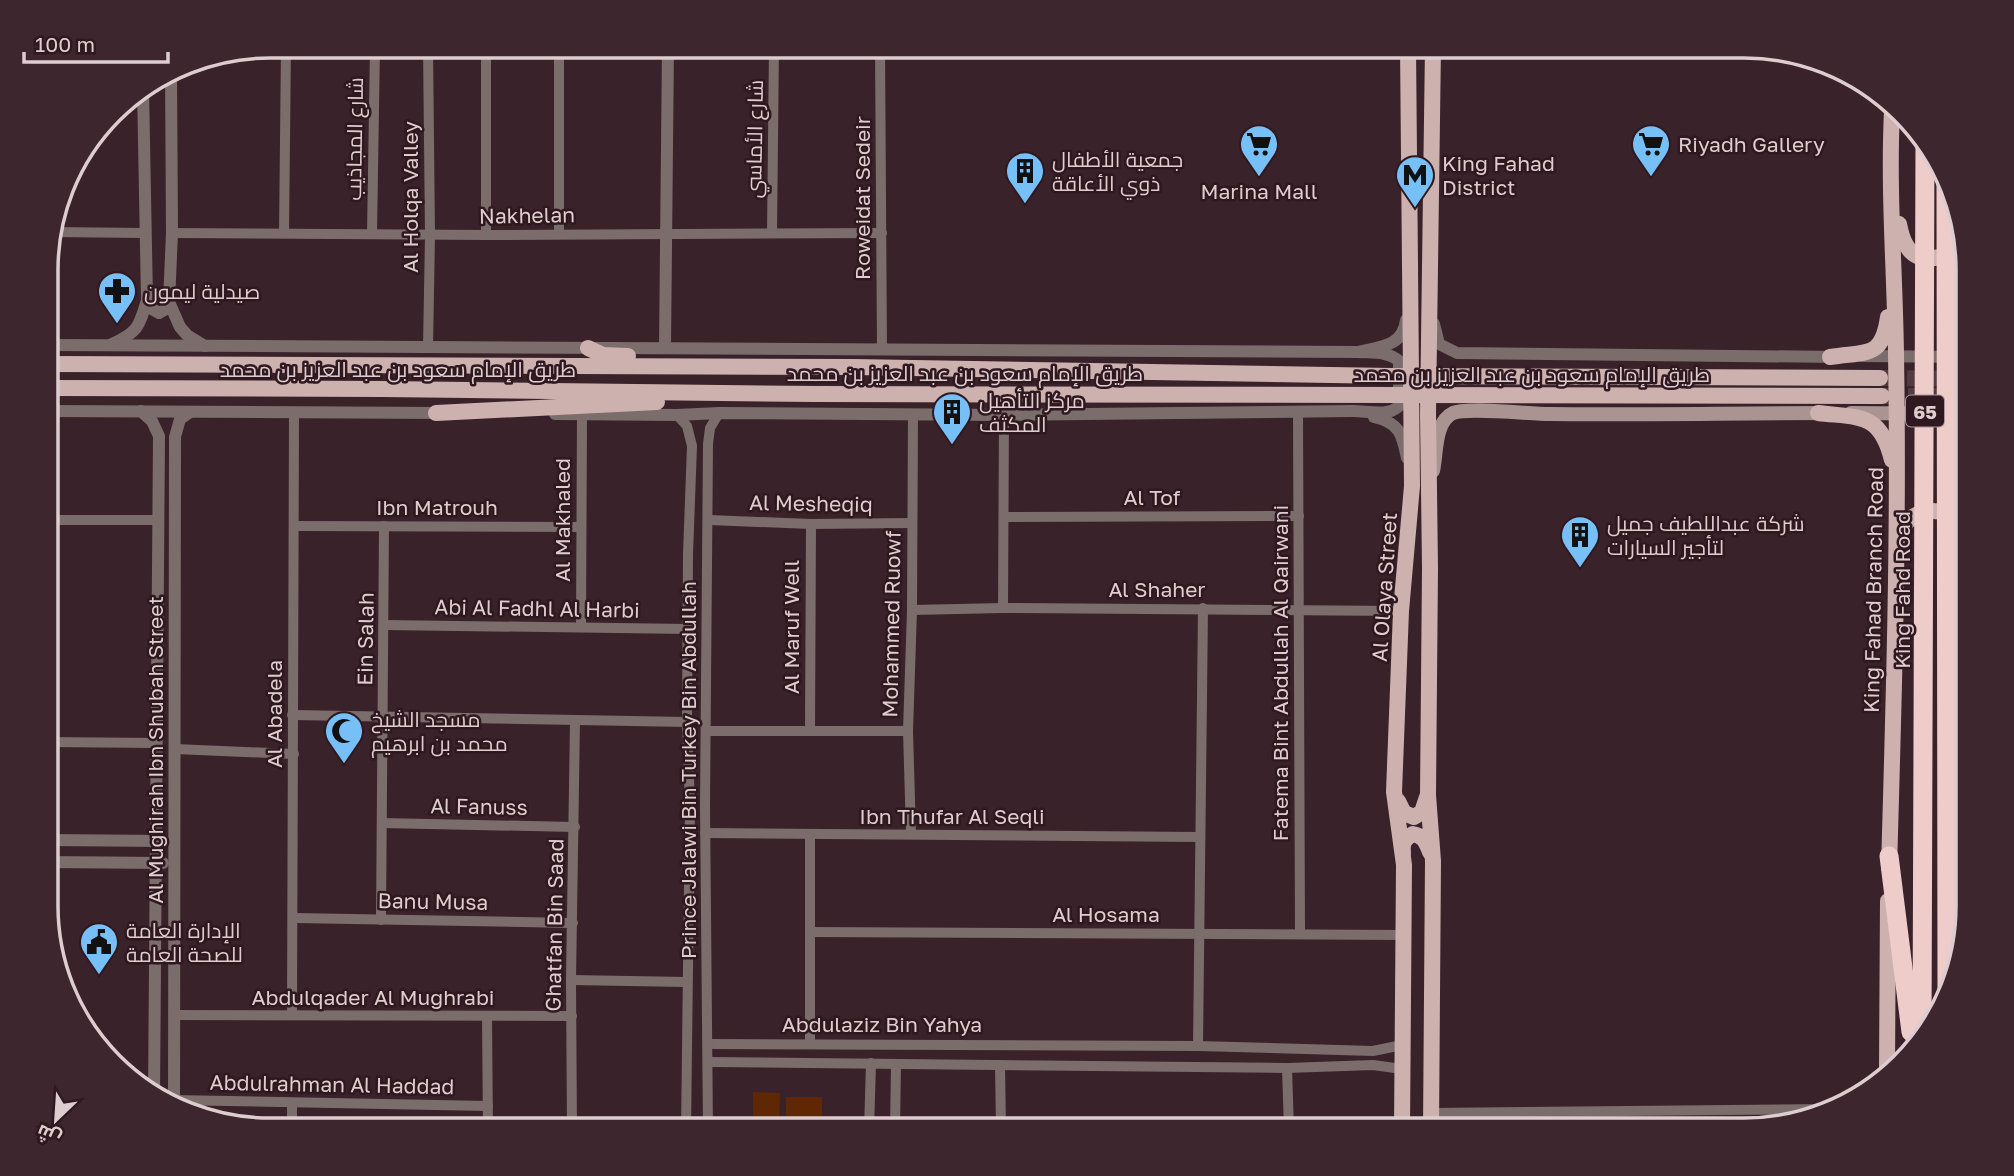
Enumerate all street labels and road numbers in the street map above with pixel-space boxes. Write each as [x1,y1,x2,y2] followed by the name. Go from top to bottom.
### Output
[340,77,370,201] street label: شارع المجاذيب
[740,79,771,199] street label: شارع الأماسي
[849,116,875,280] street label: Roweidat Sedeir
[397,121,423,273] street label: Al Holqa Valley
[479,201,575,229] street label: Nakhelan
[220,356,576,384] street label: طريق الإمام سعود بن عبد العزيز بن محمد
[787,360,1143,388] street label: طريق الإمام سعود بن عبد العزيز بن محمد
[1354,361,1710,389] street label: طريق الإمام سعود بن عبد العزيز بن محمد
[1906,396,1944,426] road number: 65
[549,458,575,582] street label: Al Makhaled
[1858,467,1888,713] street label: King Fahad Branch Road
[1124,484,1181,510] street label: Al Tof
[749,489,873,517] street label: Al Mesheqiq
[376,494,498,520] street label: Ibn Matrouh
[1267,505,1293,841] street label: Fatema Bint Abdullah Al Qairwani
[1366,511,1402,663] street label: Al Olaya Street
[1889,511,1915,669] street label: King Fahd Road
[876,530,906,718] street label: Mohammed Ruowf
[778,560,804,694] street label: Al Maruf Well
[1108,576,1206,602] street label: Al Shaher
[675,581,701,959] street label: Prince Jalawi Bin Turkey Bin Abdullah
[351,592,379,686] street label: Ein Salah
[434,593,640,623] street label: Abi Al Fadhl Al Harbi
[142,596,168,904] street label: Al Mughirah Ibn Shubah Street
[261,660,287,768] street label: Al Abadela
[430,792,528,820] street label: Al Fanuss
[859,803,1045,829] street label: Ibn Thufar Al Seqli
[539,838,569,1012] street label: Ghatfan Bin Saad
[377,887,489,915] street label: Banu Musa
[1052,901,1160,927] street label: Al Hosama
[251,984,495,1010] street label: Abdulqader Al Mughrabi
[782,1011,982,1037] street label: Abdulaziz Bin Yahya
[209,1069,455,1099] street label: Abdulrahman Al Haddad

